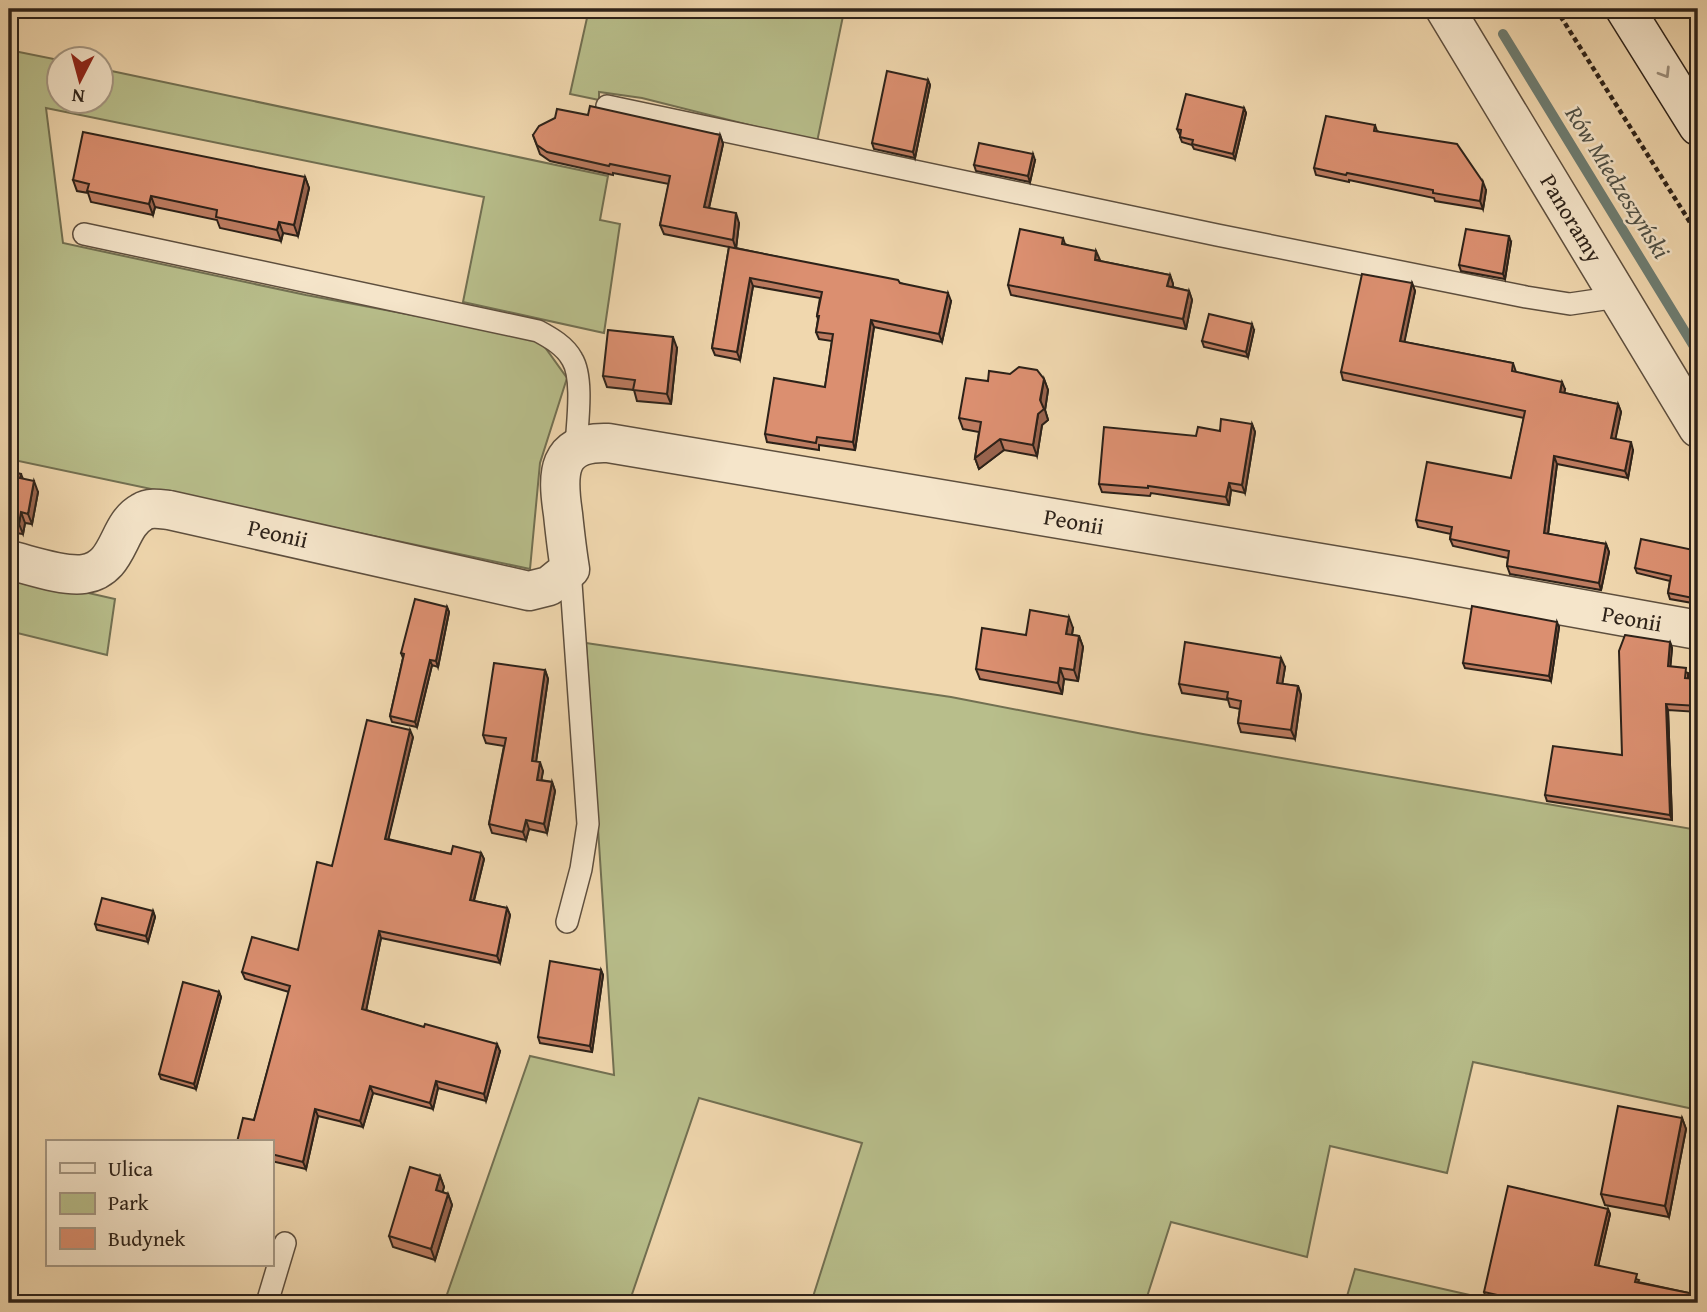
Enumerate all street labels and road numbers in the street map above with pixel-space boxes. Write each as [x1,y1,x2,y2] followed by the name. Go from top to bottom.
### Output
[1533,167,1612,269] street label: Panoramy
[1041,499,1107,543] street label: Peonii
[245,510,311,556] street label: Peonii
[1599,596,1665,640] street label: Peonii

